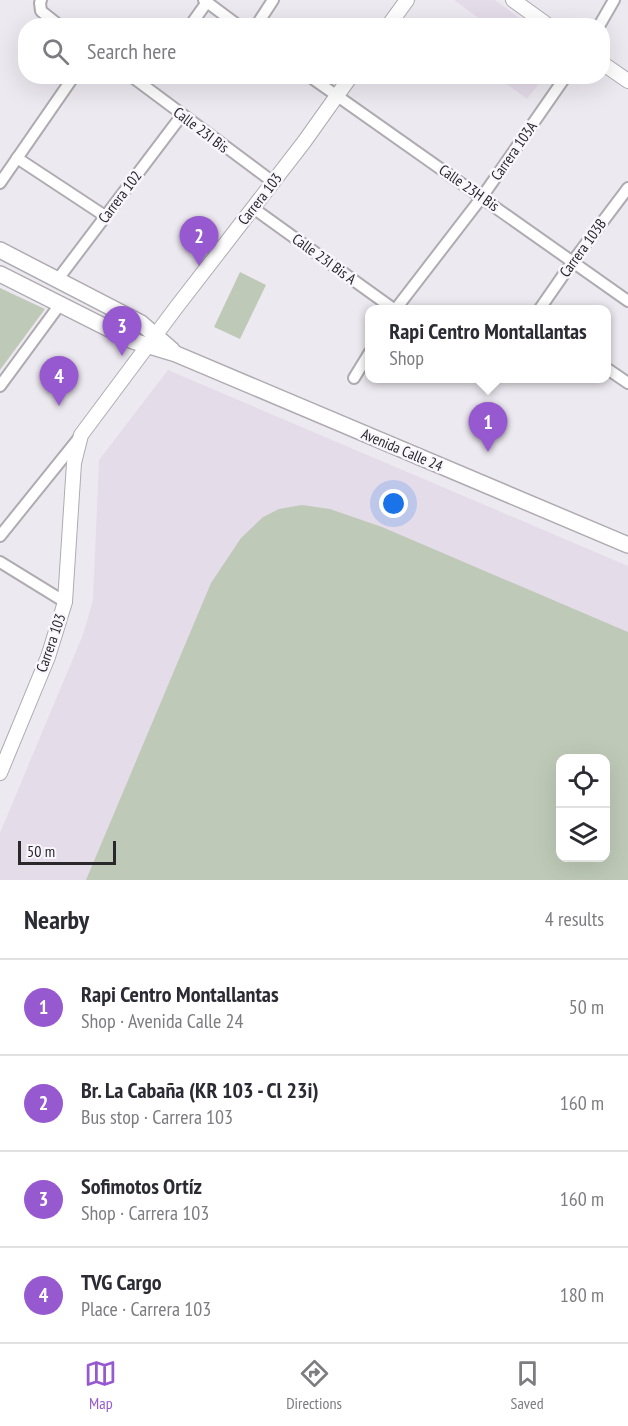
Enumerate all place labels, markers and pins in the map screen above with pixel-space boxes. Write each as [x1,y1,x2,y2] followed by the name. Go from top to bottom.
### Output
[180,216,218,266] pin: 2
[102,306,142,356] pin: 3
[40,356,78,406] pin: 4
[468,402,508,452] pin: 1

